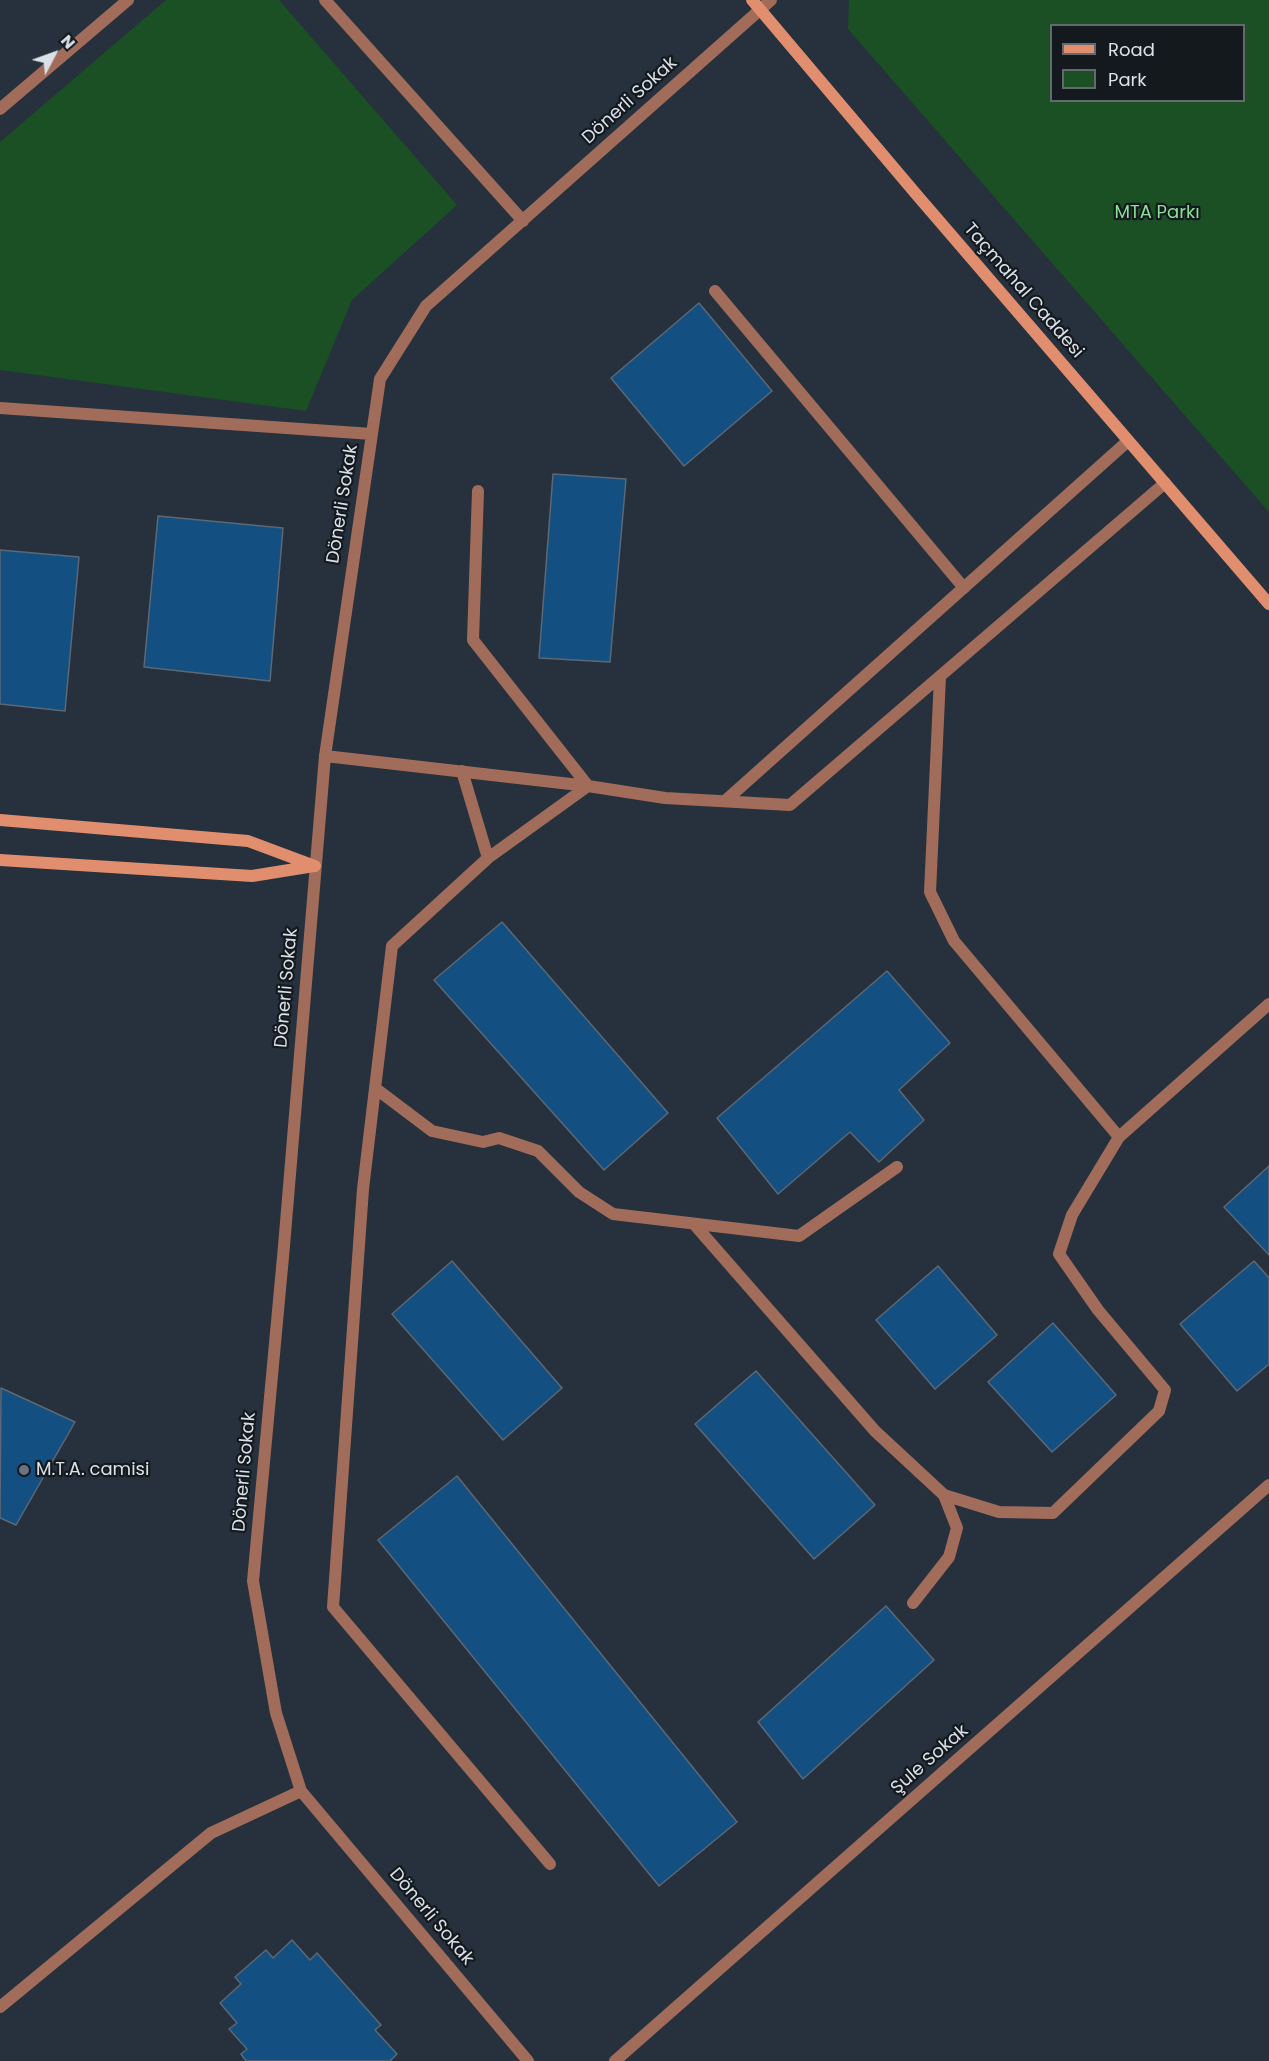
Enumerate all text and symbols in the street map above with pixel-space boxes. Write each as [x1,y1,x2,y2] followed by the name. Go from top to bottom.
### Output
[24,24,84,84] north arrow
[1050,24,1245,102] legend
[55,30,81,54] text: N
[1108,37,1155,62] text: Road
[578,53,682,149] street label: Dönerli Sokak
[1108,67,1147,92] text: Park
[1114,202,1200,224] park label: MTA Parkı
[958,219,1088,363] street label: Taçmahal Caddesi
[323,443,363,565] street label: Dönerli Sokak
[271,927,303,1049] street label: Dönerli Sokak
[229,1411,261,1533] street label: Dönerli Sokak
[36,1459,149,1481] place label: M.T.A. camisi
[17,1463,31,1477] marker: M.T.A. camisi
[887,1721,973,1799] street label: Şule Sokak
[384,1864,478,1970] street label: Dönerli Sokak

